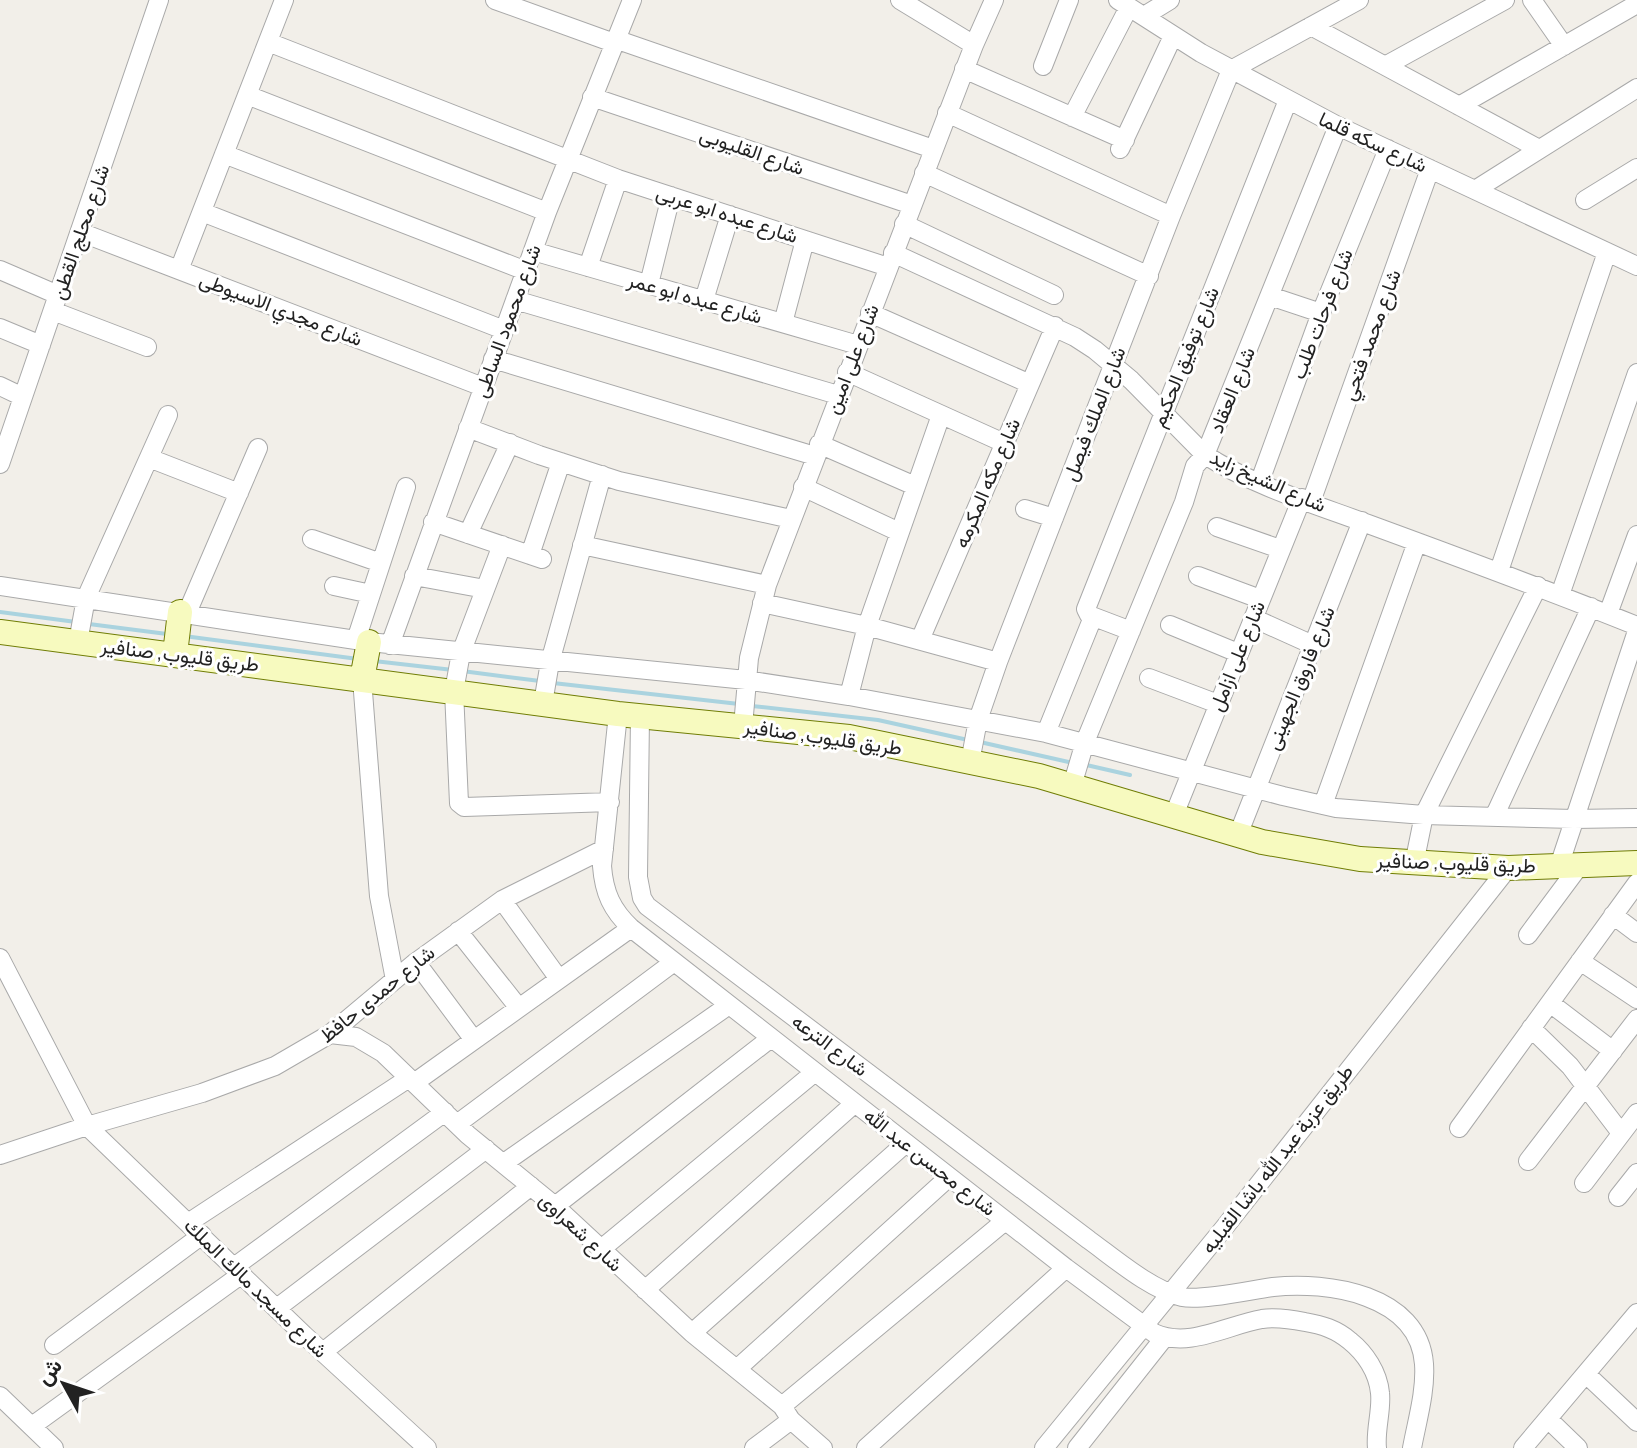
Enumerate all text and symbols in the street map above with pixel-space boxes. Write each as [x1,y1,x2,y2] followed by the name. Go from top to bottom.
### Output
[1314,105,1432,179] street label: شارع سكه قلما
[696,120,808,182] street label: شارع القليوبى
[44,161,116,303] street label: شارع محلج القطن
[653,178,801,250] street label: شارع عبده ابو عربى
[466,241,548,401] street label: شارع محمود الساطى
[1284,245,1360,383] street label: شارع فرحات طلب
[194,265,366,356] street label: شارع مجدي الاسيوطى
[624,265,765,331] street label: شارع عبده ابو عمر
[1334,266,1410,405] street label: شارع محمد فتحي
[1144,283,1226,431] street label: شارع توفيق الحكيم
[818,300,886,418] street label: شارع على امين
[1056,343,1132,485] street label: شارع الملك فيصل
[1202,343,1262,437] street label: شارع العقاد
[947,414,1027,552] street label: شارع مكه المكرمه
[1205,443,1331,519] street label: شارع الشيخ زايد
[1202,597,1272,715] street label: شارع على ازامل
[1258,602,1342,754] street label: شارع فاروق الجهينى
[98,631,261,678] street label: طريق قليوب, صنافير
[741,712,904,761] street label: طريق قليوب, صنافير
[1375,846,1536,879] street label: طريق قليوب, صنافير
[313,939,441,1049] street label: شارع حمدى حافظ
[786,1007,874,1083] street label: شارع الترعه
[1194,1059,1359,1259] street label: طريق عزبة عبد الله باشا القبليه
[858,1101,1002,1223] street label: شارع محسن عبد الله
[533,1186,629,1278] street label: شارع شعراوى
[178,1212,334,1364] street label: شارع مسجد مالك الملك
[24,1344,104,1424] north arrow
[29,1351,69,1391] text: ش

